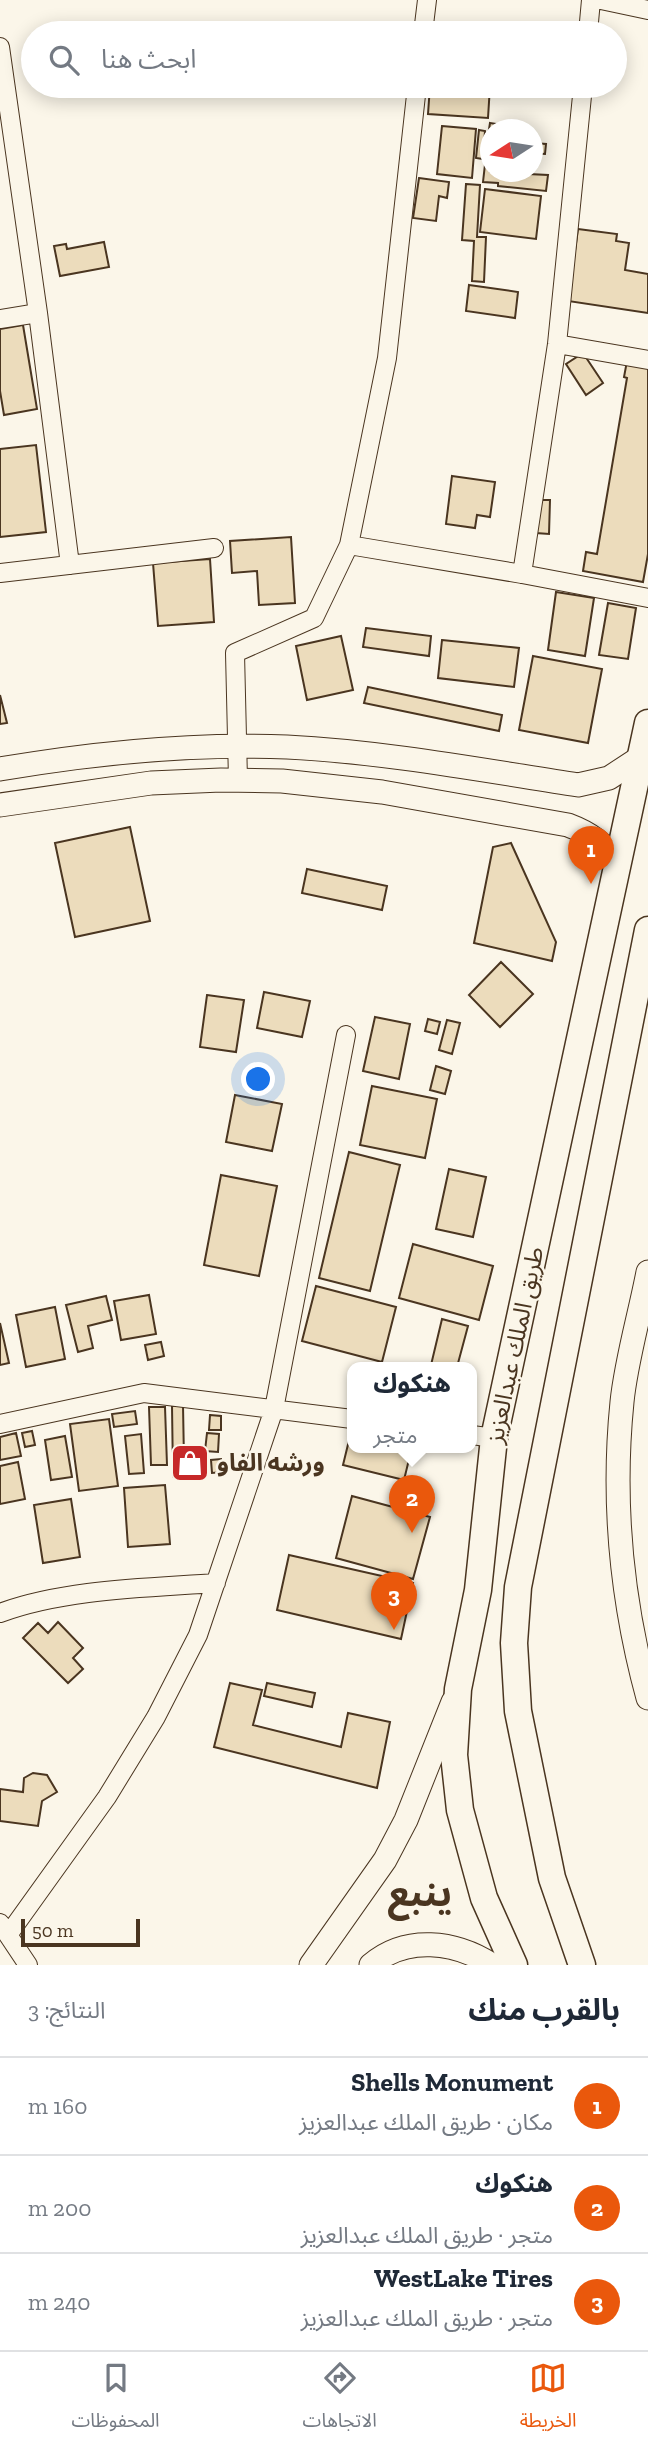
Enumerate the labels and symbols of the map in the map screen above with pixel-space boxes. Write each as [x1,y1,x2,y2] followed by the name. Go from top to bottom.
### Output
[480,119,543,182] north arrow
[568,826,614,884] pin: 1
[241,1062,275,1096] your location
[479,1244,551,1447] street label: طريق الملك عبدالعزيز
[169,1442,211,1484] shop icon: ورشه الفاو
[217,1448,325,1477] place label: ورشه الفاو
[389,1475,435,1533] pin: 2
[371,1572,417,1630] pin: 3
[388,1870,452,1921] district label: ينبع
[21,1916,140,1948] scale bar

